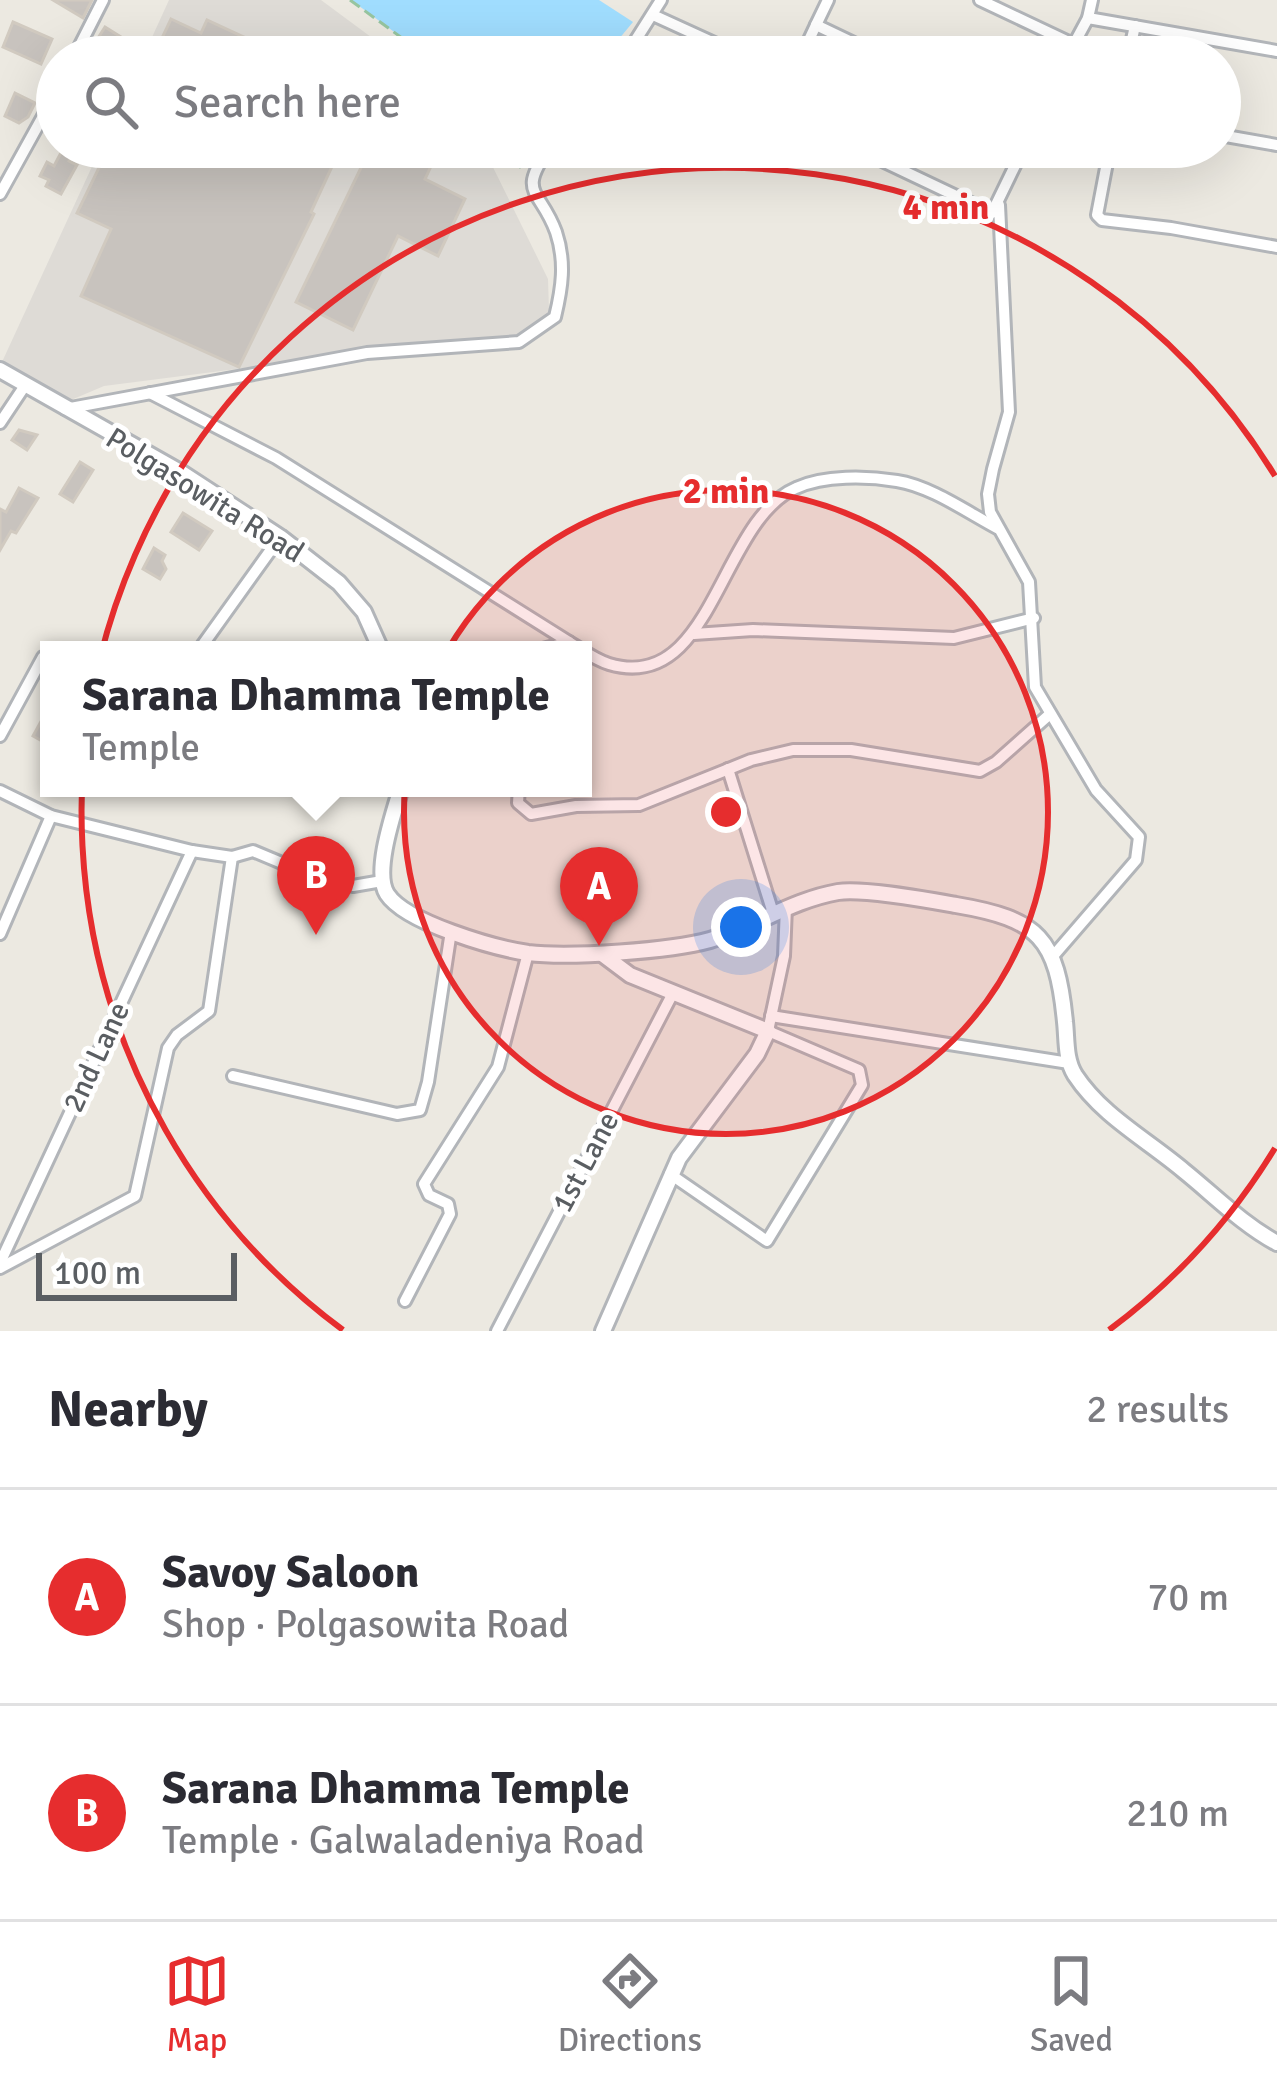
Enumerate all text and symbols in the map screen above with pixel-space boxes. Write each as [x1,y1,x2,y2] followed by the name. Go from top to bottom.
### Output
[36,36,1241,168] search box
[78,69,144,135] icon: search
[174,75,401,130] text: Search here
[903,185,989,230] text: 4 min
[99,420,311,571] street label: Polgasowita Road
[683,469,769,514] text: 2 min
[40,641,592,797] popup
[82,668,550,723] text: Sarana Dhamma Temple
[82,723,200,771] text: Temple
[705,791,747,833] centre of rings
[277,836,355,935] pin: B
[560,847,638,946] pin: A
[711,897,771,957] your location
[55,996,138,1118] street label: 2nd Lane
[544,1106,627,1219] street label: 1st Lane
[36,1247,237,1300] scale bar
[54,1253,141,1294] text: 100 m
[48,1378,208,1441] text: Nearby
[1086,1385,1229,1433] text: 2 results
[162,1545,419,1600] text: Savoy Saloon
[75,1573,99,1621] text: A
[1147,1573,1229,1621] text: 70 m
[162,1600,569,1648] text: Shop · Polgasowita Road
[162,1761,630,1816] text: Sarana Dhamma Temple
[75,1789,99,1837] text: B
[1126,1789,1229,1837] text: 210 m
[162,1816,645,1864] text: Temple · Galwaladeniya Road
[164,1948,230,2061] tab: Map
[558,1948,702,2061] tab: Directions
[1030,1948,1113,2061] tab: Saved

